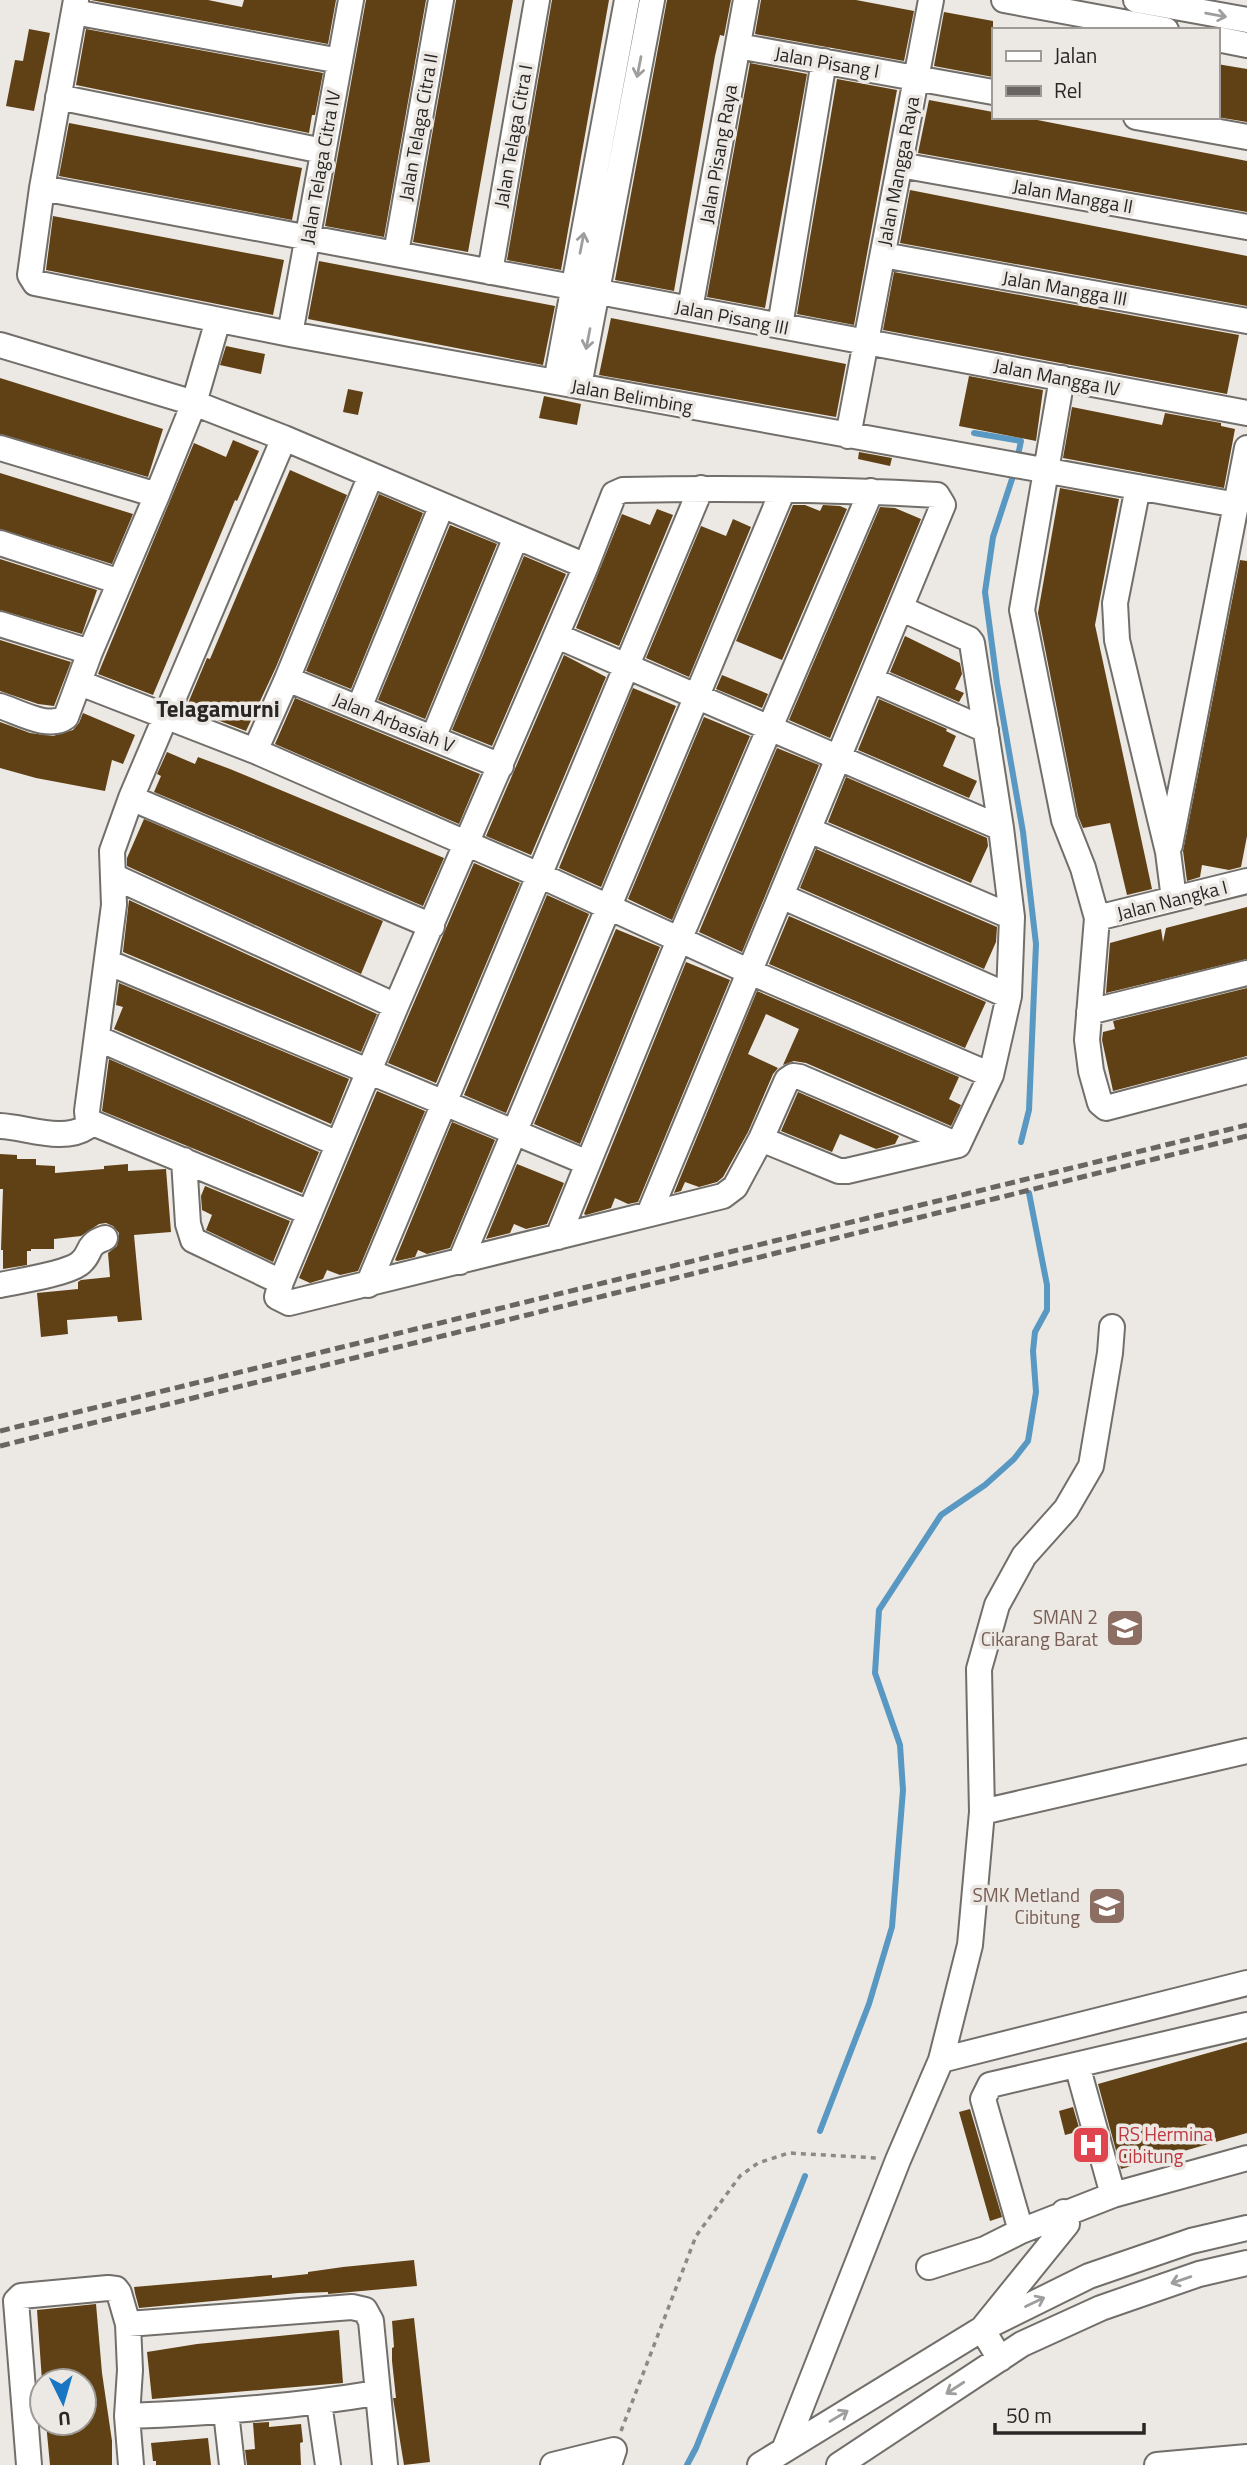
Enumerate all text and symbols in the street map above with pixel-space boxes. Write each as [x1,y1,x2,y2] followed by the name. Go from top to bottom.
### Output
[1204,8,1227,22] one-way arrow
[992,28,1219,119] legend
[772,38,882,85] street label: Jalan Pisang I
[1054,39,1097,71] text: Jalan
[390,51,445,203] street label: Jalan Telaga Citra II
[632,55,646,78] one-way arrow
[486,62,539,210] street label: Jalan Telaga Citra I
[1054,74,1082,106] text: Rel
[691,82,744,226] street label: Jalan Pisang Raya
[292,88,347,246] street label: Jalan Telaga Citra IV
[869,93,926,248] street label: Jalan Mangga Raya
[1011,171,1135,220] street label: Jalan Mangga II
[576,232,589,255] one-way arrow
[1000,262,1130,313] street label: Jalan Mangga III
[673,291,791,342] street label: Jalan Pisang III
[581,327,595,350] one-way arrow
[992,350,1123,403] street label: Jalan Mangga IV
[569,371,695,421] street label: Jalan Belimbing
[329,684,459,759] street label: Jalan Arbasiah V
[156,691,280,726] district label: Telagamurni
[1114,872,1230,927] street label: Jalan Nangka I
[981,1602,1098,1653] place label: SMAN 2 Cikarang Barat
[1104,1607,1146,1649] school or university icon: SMAN 2 Cikarang Barat
[973,1880,1080,1931] place label: SMK Metland Cibitung
[1086,1885,1128,1927] school or university icon: SMK Metland Cibitung
[1118,2119,1213,2170] place label: RS Hermina Cibitung
[1070,2124,1112,2166] hospital icon: RS Hermina Cibitung
[1170,2274,1192,2287] one-way arrow
[1024,2294,1045,2308] one-way arrow
[28,2367,98,2437] north arrow
[946,2381,965,2396] one-way arrow
[995,2392,1144,2436] scale bar
[1006,2399,1052,2431] text: 50 m
[57,2404,72,2434] text: U
[828,2409,848,2423] one-way arrow

